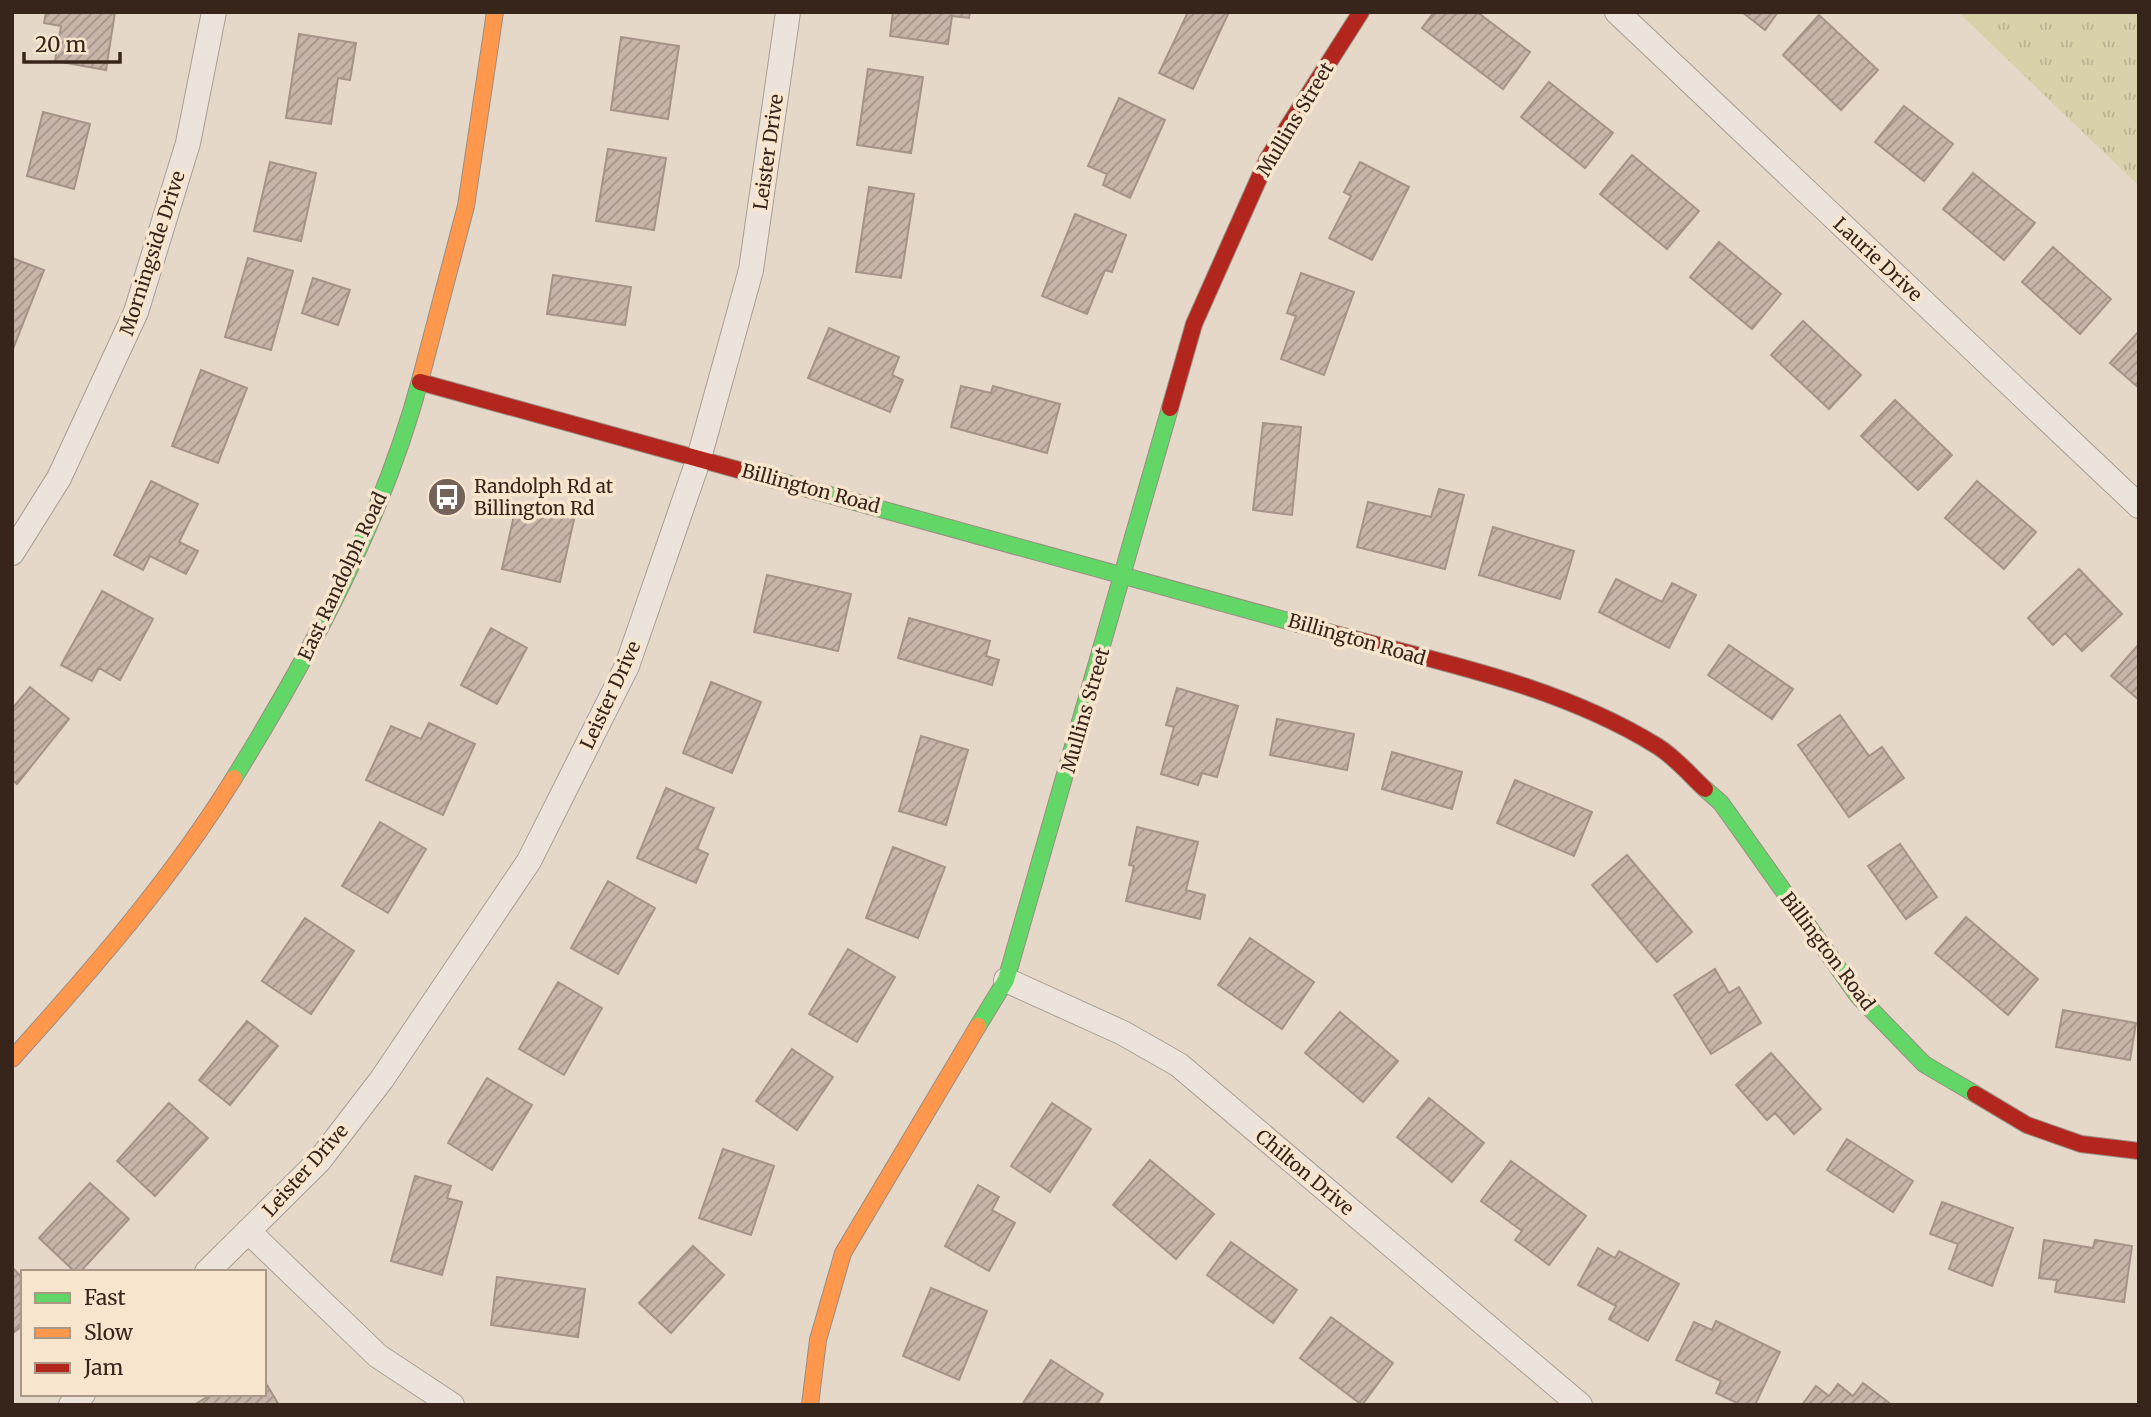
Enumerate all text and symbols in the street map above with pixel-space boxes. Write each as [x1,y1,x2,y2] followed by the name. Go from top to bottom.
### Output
[24,21,121,65] scale bar
[35,31,87,58] text: 20 m
[1252,57,1339,180] street label: Mullins Street
[748,92,788,211] street label: Leister Drive
[114,168,190,338] street label: Morningside Drive
[1829,212,1927,306] street label: Laurie Drive
[739,458,883,518] street label: Billington Road
[474,474,614,520] place label: Randolph Rd at Billington Rd
[426,476,468,518] bus stop icon: Randolph Rd at Billington Rd
[292,488,392,664] street label: East Randolph Road
[1285,608,1429,670] street label: Billington Road
[574,637,646,753] street label: Leister Drive
[1056,644,1114,775] street label: Mullins Street
[1776,887,1880,1015] street label: Billington Road
[257,1119,353,1221] street label: Leister Drive
[1251,1124,1359,1220] street label: Chilton Drive
[21,1270,266,1396] legend
[84,1284,126,1311] text: Fast
[84,1319,133,1346] text: Slow
[83,1354,123,1381] text: Jam

